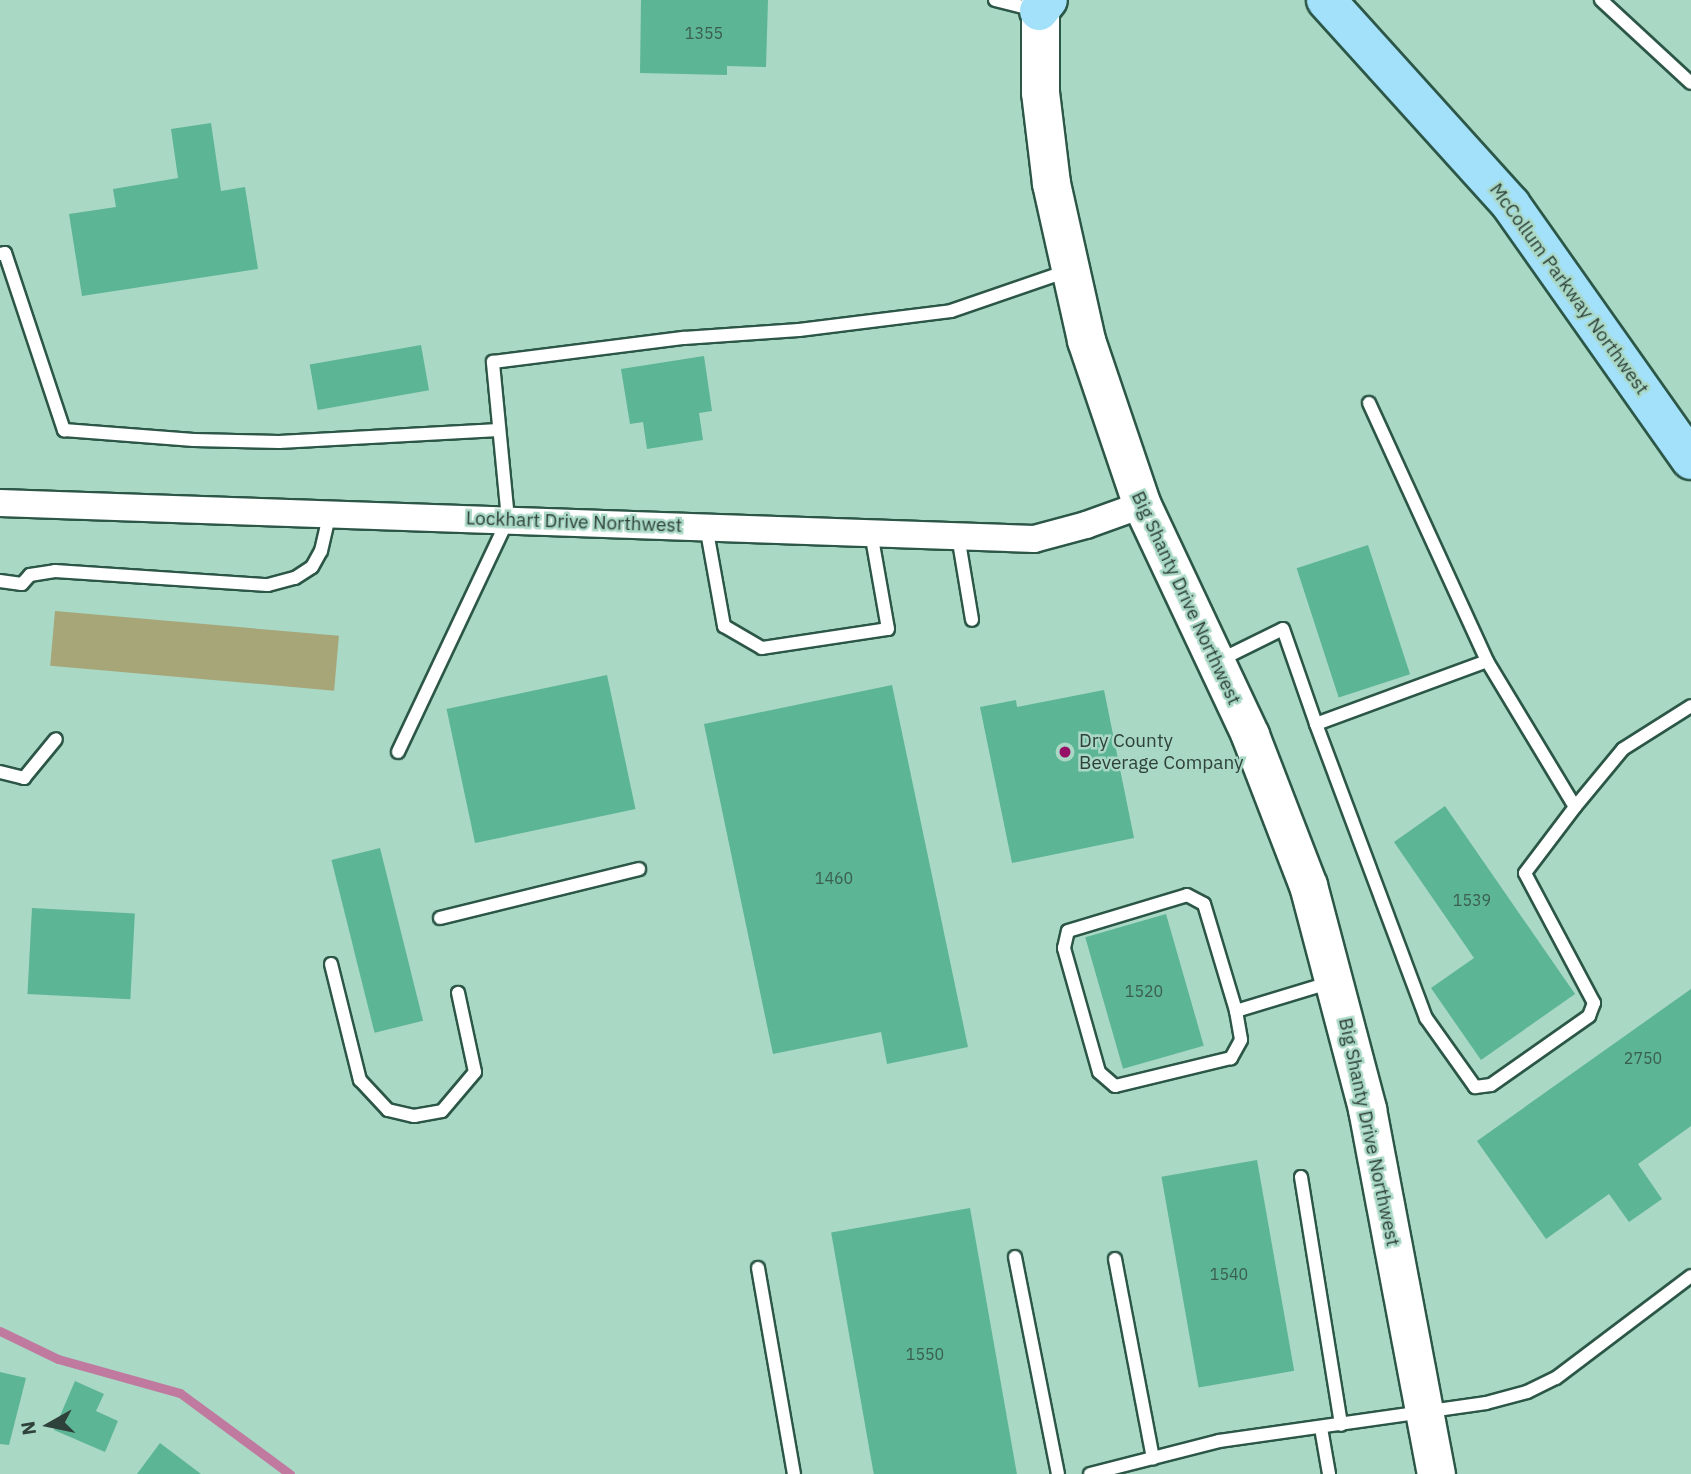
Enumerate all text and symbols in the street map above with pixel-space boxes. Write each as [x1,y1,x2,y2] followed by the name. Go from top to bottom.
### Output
[685,23,723,43] house number: 1355
[1485,179,1653,399] street label: McCollum Parkway Northwest
[1126,488,1246,708] street label: Big Shanty Drive Northwest
[465,507,683,537] street label: Lockhart Drive Northwest
[1079,730,1244,774] place label: Dry County Beverage Company
[1057,744,1073,760] marker: Dry County Beverage Company
[815,868,853,888] house number: 1460
[1453,890,1491,910] house number: 1539
[1125,981,1163,1001] house number: 1520
[1334,1016,1404,1248] street label: Big Shanty Drive Northwest
[1624,1048,1662,1068] house number: 2750
[1210,1264,1248,1284] house number: 1540
[906,1344,944,1364] house number: 1550
[14,1390,84,1460] north arrow
[15,1420,41,1437] text: N

